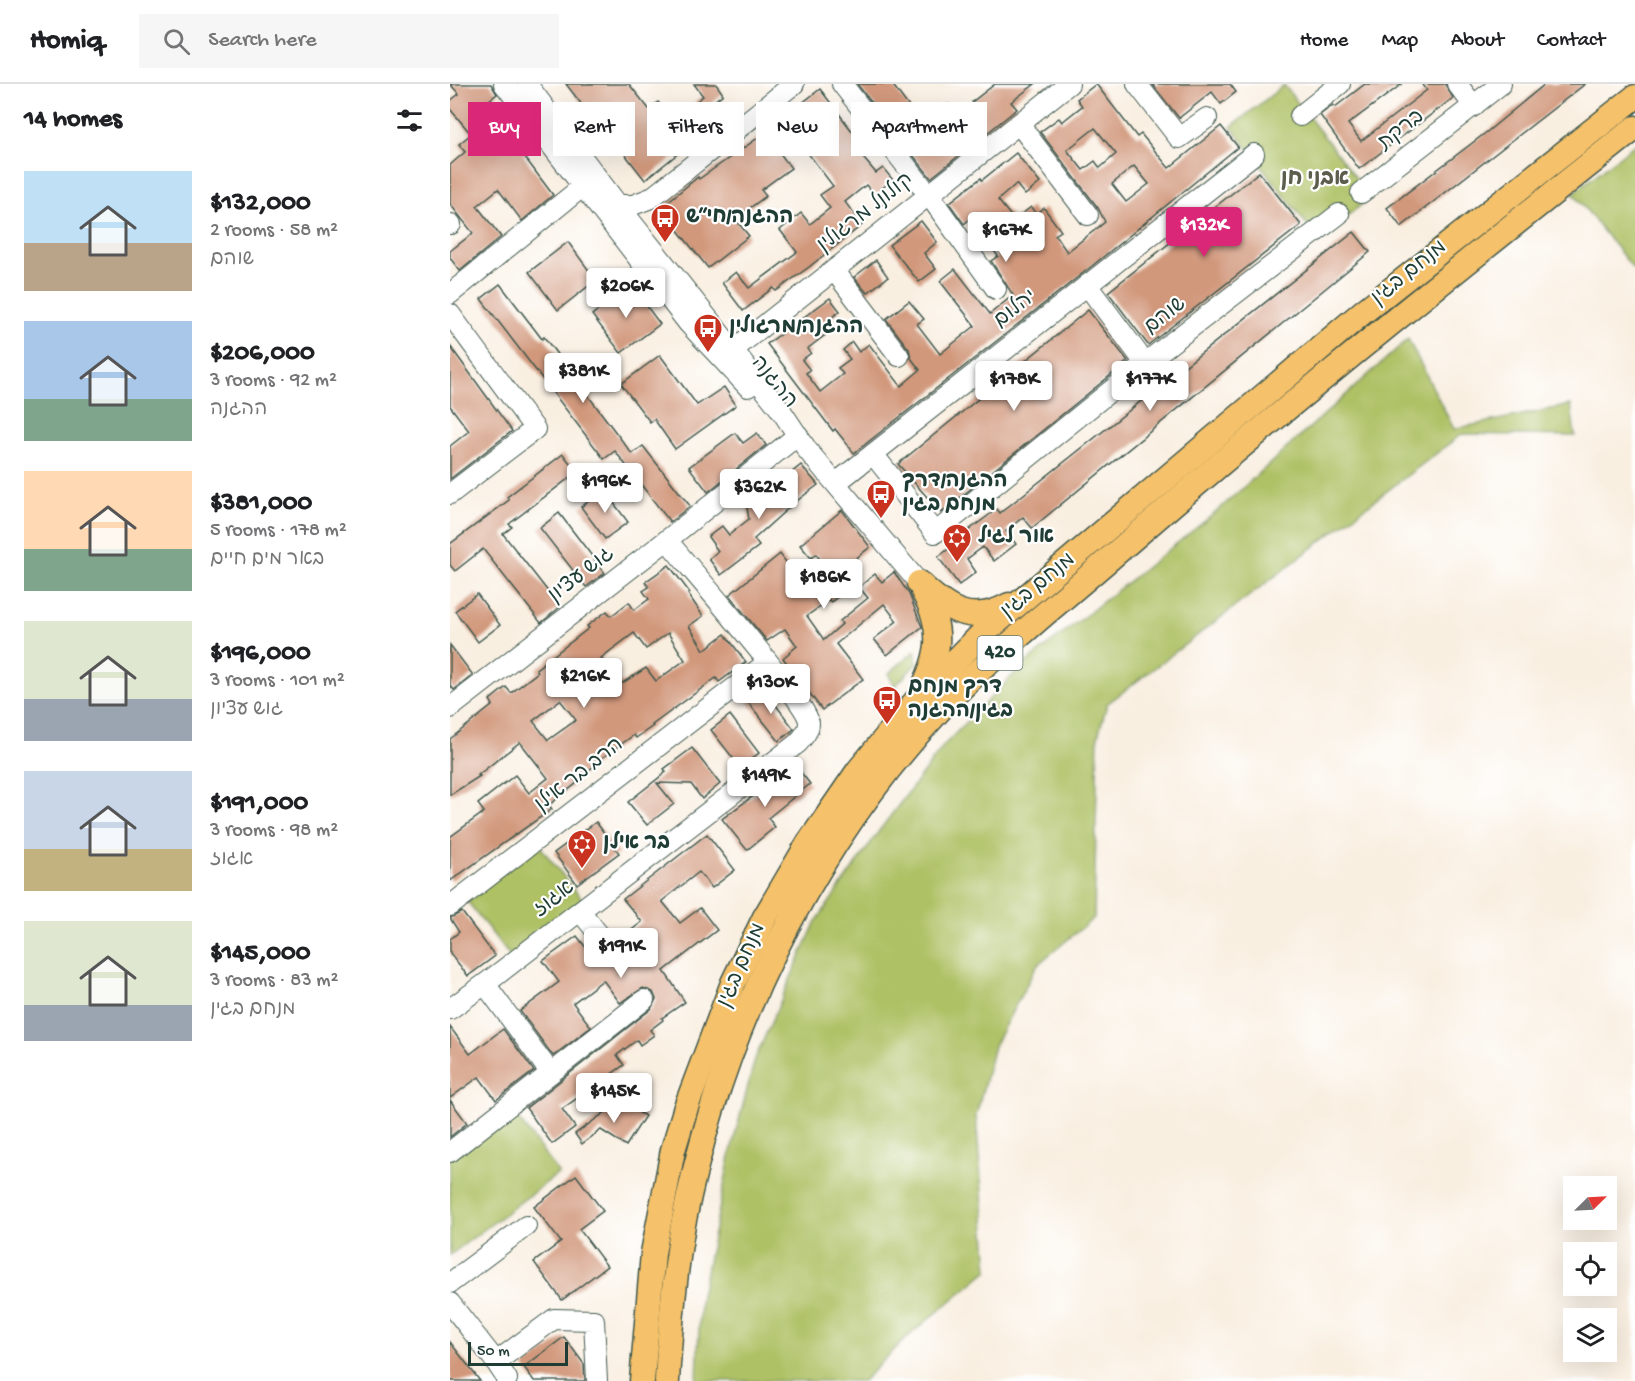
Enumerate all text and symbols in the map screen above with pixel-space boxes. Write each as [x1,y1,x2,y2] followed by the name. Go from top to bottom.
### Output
[139,14,559,68] search box
[30,25,103,58] text: Homiq
[160,25,193,58] icon: search
[208,28,317,54] text: Search here
[1300,29,1348,54] text: Home
[1381,29,1418,54] text: Map
[1451,29,1504,54] text: About
[1537,29,1605,54] text: Contact
[468,102,541,156] chip: Buy
[553,102,635,156] chip: Rent
[647,102,744,156] chip: Filters
[756,102,839,156] chip: New
[851,102,987,156] chip: Apartment
[393,104,426,137] icon: filters
[24,105,122,136] text: 14 homes
[1373,105,1430,157] street label: ברקת
[812,167,919,259] street label: קולונל מרגולין
[1281,167,1349,193] district label: אבני חן
[210,189,311,220] text: $132,000
[72,195,144,267] icon: home
[649,202,681,244] bus stop icon: ההגנה/חי״ש
[686,206,793,231] place label: ההגנה/חי״ש
[1162,207,1246,258] pin: $132K
[964,212,1048,263] pin: $167K
[1180,215,1228,238] text: $132K
[210,220,338,243] text: 2 rooms · 58 m²
[982,220,1030,243] text: $167K
[1367,236,1453,312] street label: מנחם בגין
[210,249,254,272] text: שוהם
[584,268,668,319] pin: $206K
[600,276,652,299] text: $206K
[988,284,1042,334] street label: יהלום
[1140,293,1192,341] street label: שוהם
[692,312,724,354] bus stop icon: ההגנה/מרגולין
[729,314,863,341] place label: ההגנה/מרגולין
[210,339,315,370] text: $206,000
[72,345,144,417] icon: home
[744,352,802,414] street label: ההגנה
[541,353,625,404] pin: $381K
[558,361,608,384] text: $381K
[972,361,1056,412] pin: $178K
[1108,361,1192,412] pin: $177K
[989,369,1039,392] text: $178K
[1126,369,1174,392] text: $177K
[210,370,337,393] text: 3 rooms · 92 m²
[210,399,267,422] text: ההגנה
[563,463,647,514] pin: $196K
[717,469,801,520] pin: $362K
[902,470,1008,519] place label: ההגנה/דרך מנחם בגין
[581,471,629,494] text: $196K
[734,477,784,500] text: $362K
[865,478,897,520] bus stop icon: ההגנה/דרך מנחם בגין
[210,489,312,520] text: $381,000
[72,495,144,567] icon: home
[210,520,347,543] text: 5 rooms · 178 m²
[941,522,973,564] synagogue icon: אור לגיל
[978,524,1054,551] place label: אור לגיל
[544,543,620,609] street label: גוש עציון
[210,549,324,572] text: באר מים חיים
[997,549,1081,625] street label: מנחם בגין
[782,559,866,610] pin: $186K
[799,567,849,590] text: $186K
[978,636,1022,670] road number: 420
[210,639,311,670] text: $196,000
[72,645,144,717] icon: home
[542,658,626,709] pin: $216K
[729,664,813,715] pin: $130K
[560,666,608,689] text: $216K
[210,670,345,693] text: 3 rooms · 101 m²
[746,672,796,695] text: $130K
[908,676,1013,725] place label: דרך מנחם בגין/ההגנה
[871,684,903,726] bus stop icon: דרך מנחם בגין/ההגנה
[210,699,283,722] text: גוש עציון
[529,732,629,818] street label: הרב בר אילן
[723,757,807,808] pin: $149K
[741,765,789,788] text: $149K
[210,789,308,820] text: $191,000
[72,795,144,867] icon: home
[210,820,338,843] text: 3 rooms · 98 m²
[566,828,598,870] synagogue icon: בר אילן
[603,830,670,857] place label: בר אילן
[210,849,253,872] text: אגוז
[529,876,581,924] street label: אגוז
[713,920,773,1012] street label: מנחם בגין
[579,928,663,979] pin: $191K
[598,936,644,959] text: $191K
[210,939,311,970] text: $145,000
[72,945,144,1017] icon: home
[210,970,338,993] text: 3 rooms · 83 m²
[210,999,295,1022] text: מנחם בגין
[572,1073,656,1124] pin: $145K
[590,1081,638,1104] text: $145K
[1563,1176,1617,1230] north arrow
[1563,1176,1617,1362] map controls
[1563,1242,1617,1296] button: locate
[1563,1308,1617,1362] button: layers
[468,1339,568,1366] scale bar
[477,1343,510,1362] text: 50 m

